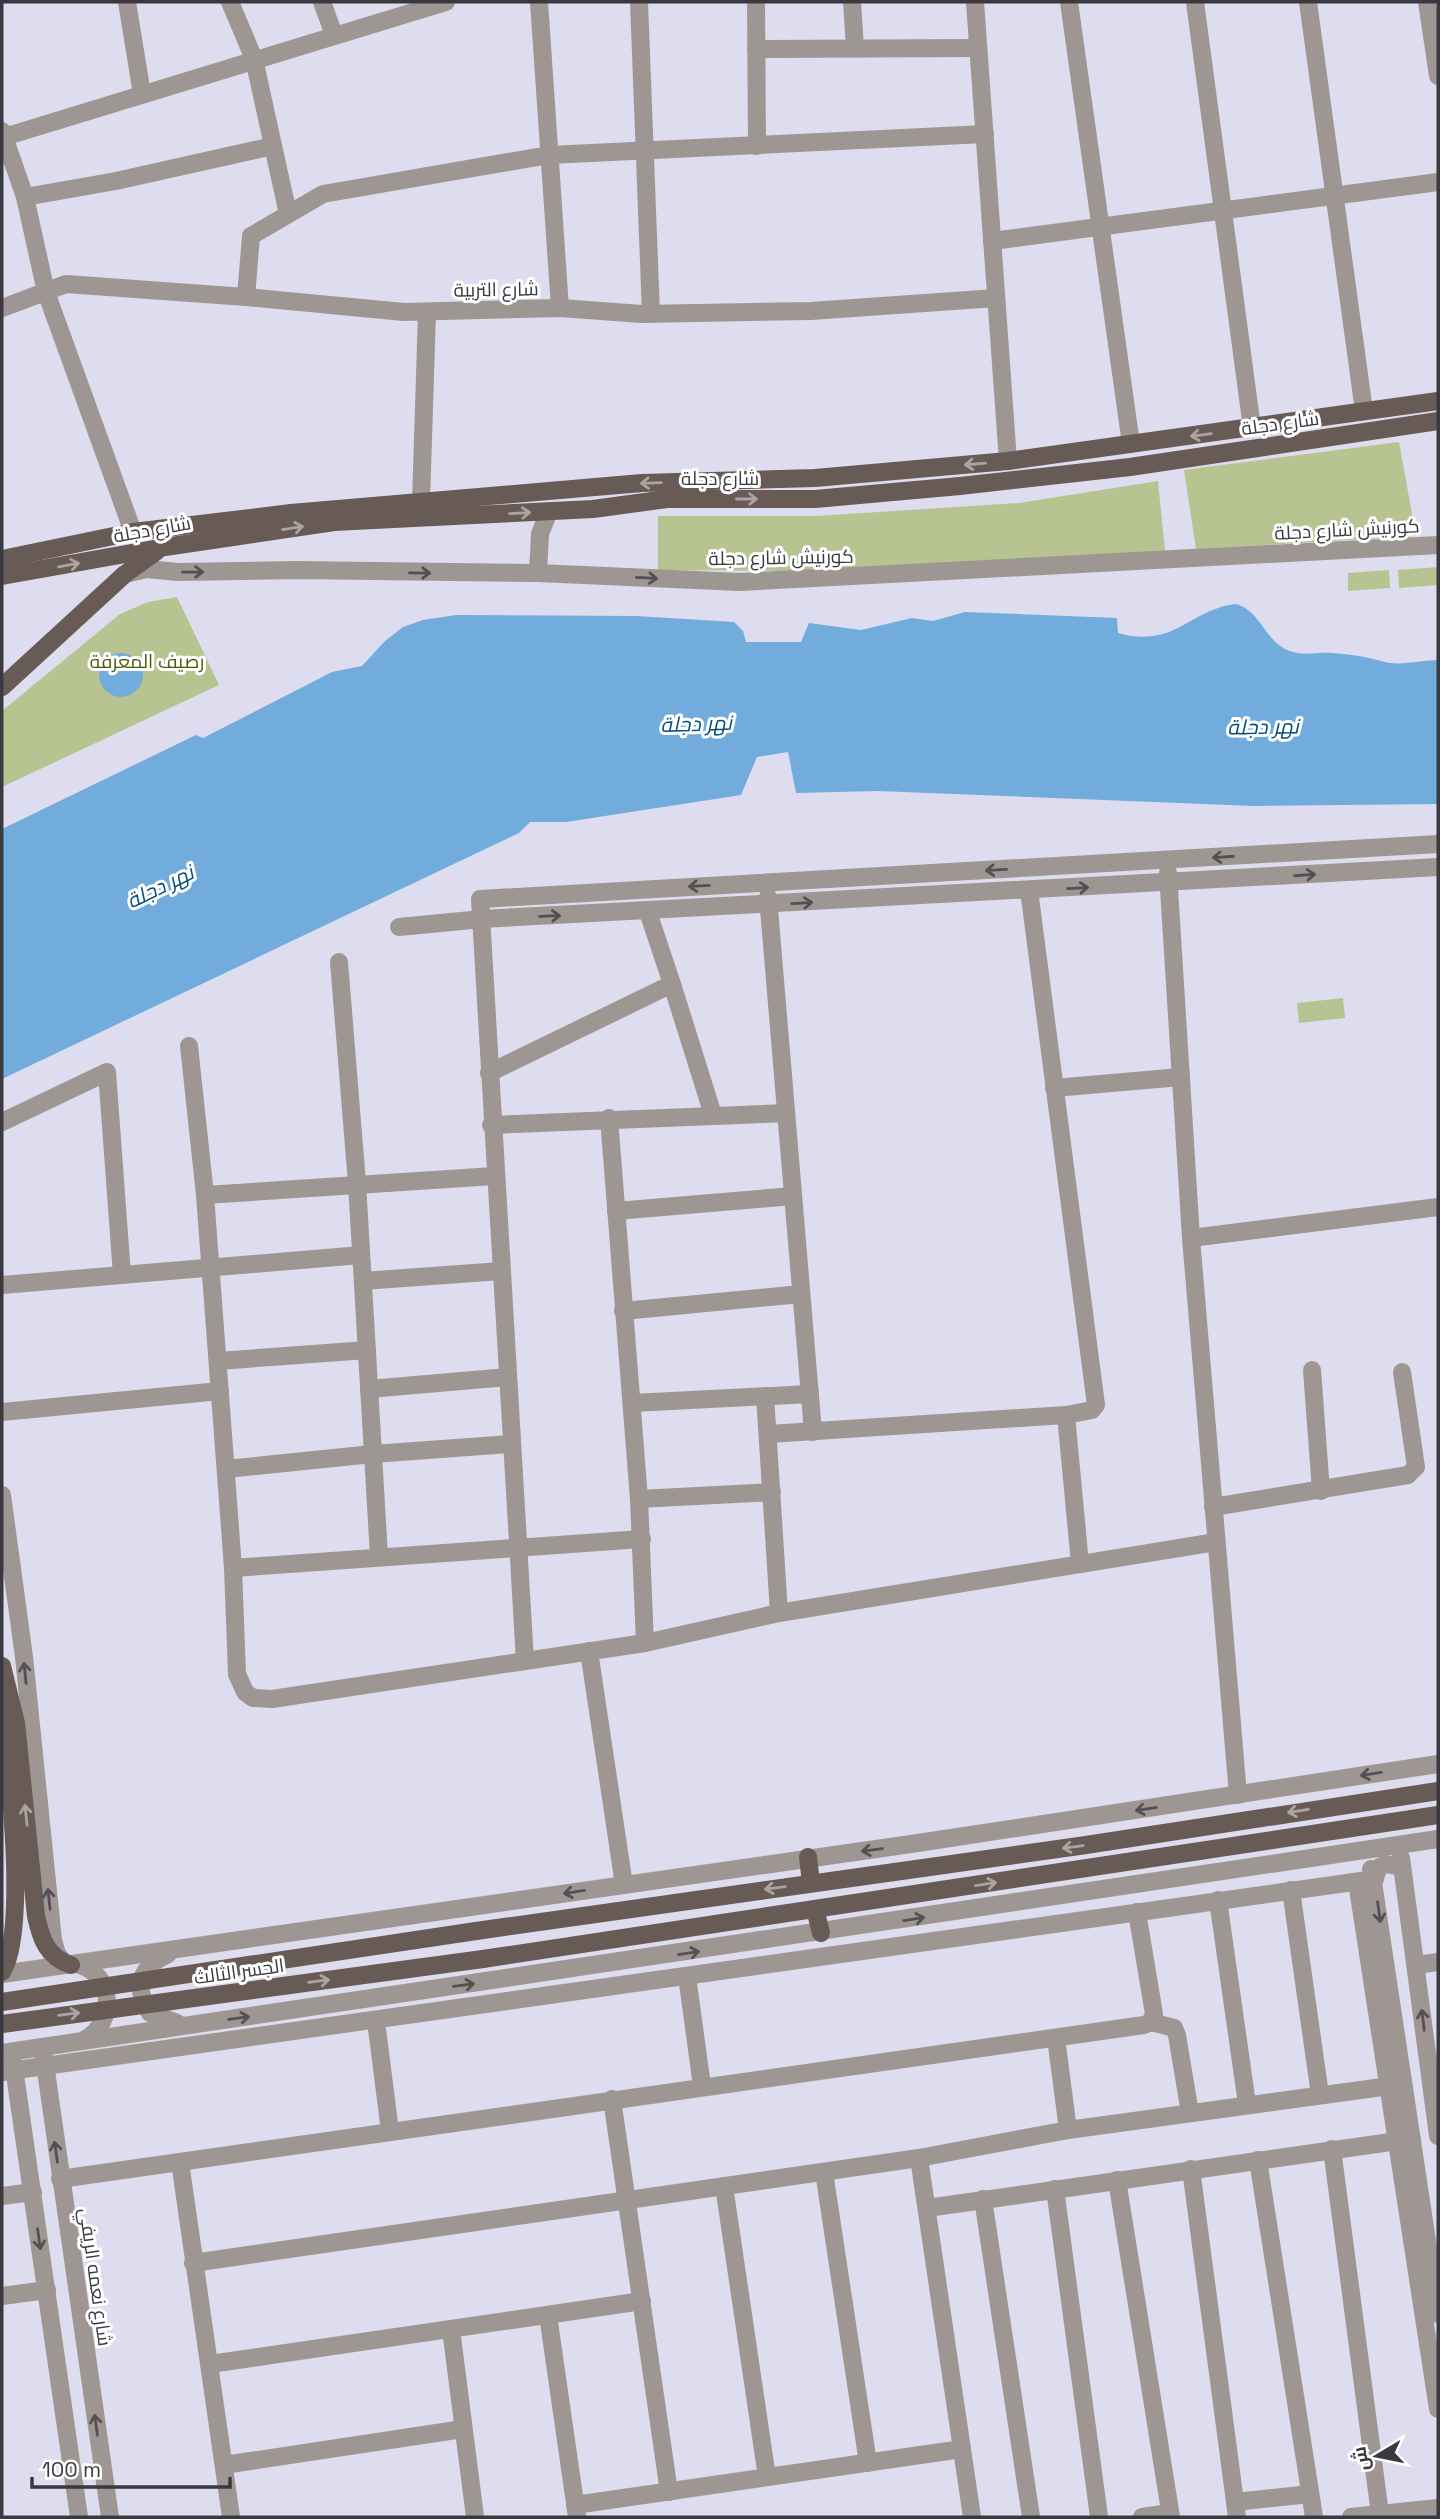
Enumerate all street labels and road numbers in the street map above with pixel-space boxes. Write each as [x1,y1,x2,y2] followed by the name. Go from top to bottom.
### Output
[453,276,539,304] street label: شارع التربية
[1240,406,1321,442] street label: شارع دجلة
[681,466,759,492] street label: شارع دجلة
[111,510,193,550] street label: شارع دجلة
[1274,513,1420,547] street label: كورنيش شارع دجلة
[708,544,854,572] street label: كورنيش شارع دجلة
[192,1953,286,1990] street label: الجسر الثالث
[71,2206,118,2348] street label: شارع نعمه الريفي

